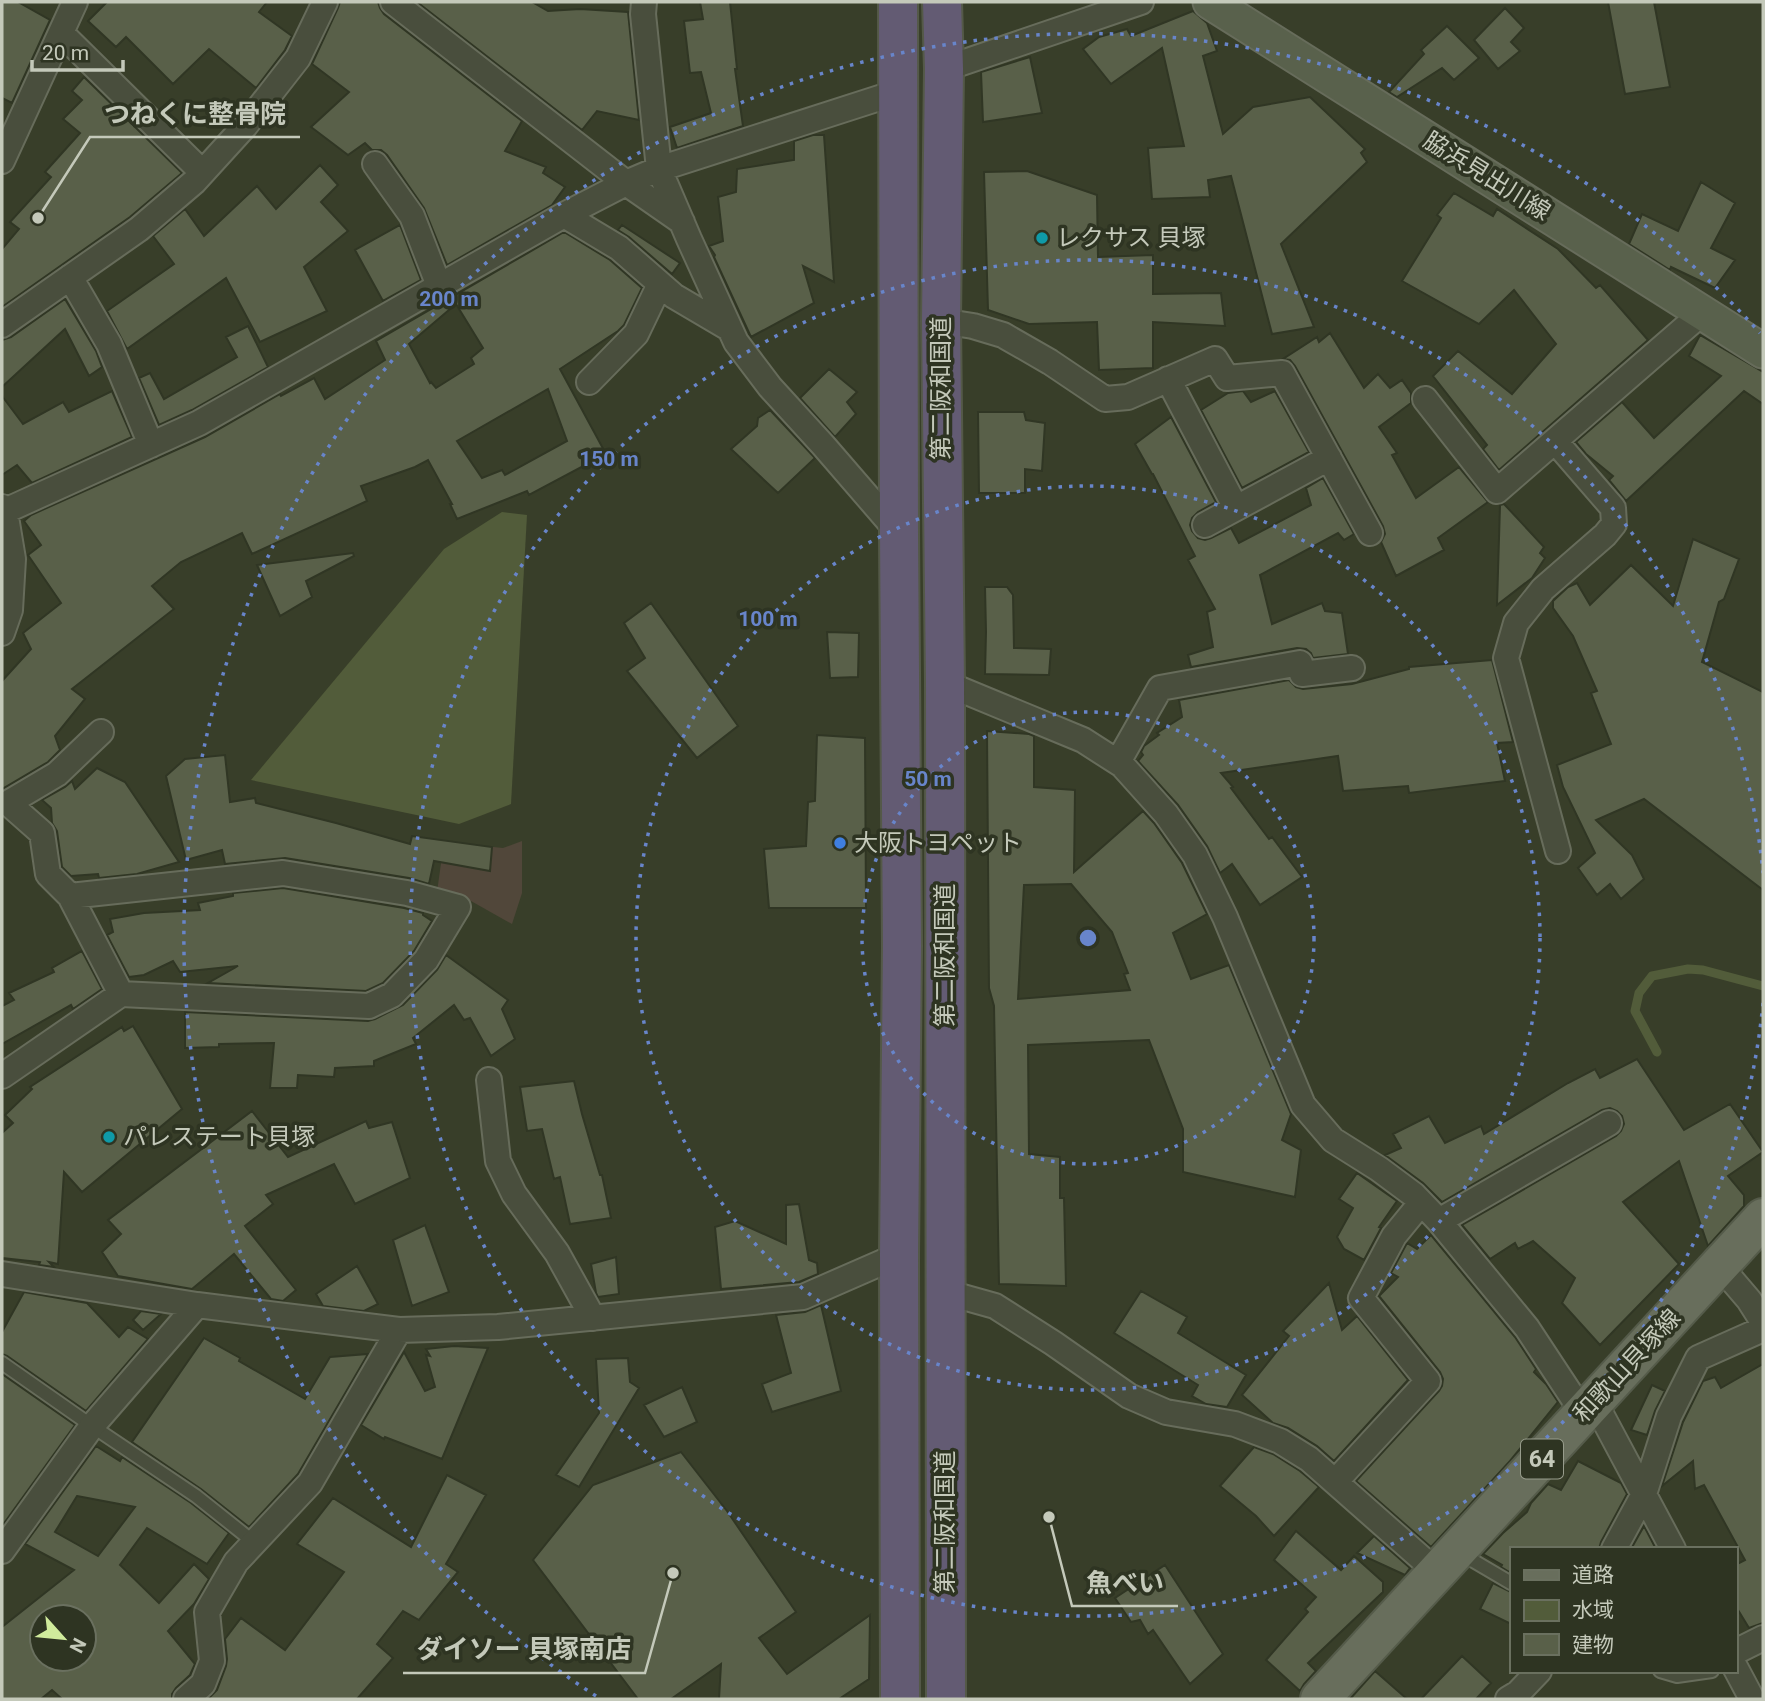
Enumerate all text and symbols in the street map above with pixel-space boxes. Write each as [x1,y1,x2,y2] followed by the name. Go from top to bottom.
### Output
[32,28,122,72] scale bar
[42,41,89,65] text: 20 m
[90,90,300,137] callout: つねくに整骨院
[104,99,286,129] text: つねくに整骨院
[1419,126,1555,226] street label: 脇浜見出川線
[1056,224,1205,252] place label: レクサス 貝塚
[1034,230,1050,246] marker: レクサス 貝塚
[419,287,479,311] text: 200 m
[927,316,955,460] street label: 第二阪和国道
[579,447,639,471] text: 150 m
[738,607,798,631] text: 100 m
[904,767,952,791] text: 50 m
[854,829,1022,857] place label: 大阪トヨペット
[832,835,848,851] marker: 大阪トヨペット
[931,883,959,1027] street label: 第二阪和国道
[1076,926,1100,950] centre of rings
[123,1123,315,1151] place label: パレステート貝塚
[101,1129,117,1145] marker: パレステート貝塚
[1568,1304,1686,1428] street label: 和歌山貝塚線
[1521,1440,1563,1478] road number: 64
[931,1450,959,1594] street label: 第二阪和国道
[1510,1547,1737,1673] legend
[1072,1559,1178,1606] callout: 魚べい
[1572,1563,1614,1587] text: 道路
[1086,1568,1164,1598] text: 魚べい
[1572,1598,1614,1622] text: 水域
[28,1603,98,1673] north arrow
[403,1626,645,1673] callout: ダイソー 貝塚南店
[1572,1633,1614,1657] text: 建物
[64,1634,91,1657] text: N
[417,1634,631,1664] text: ダイソー 貝塚南店

